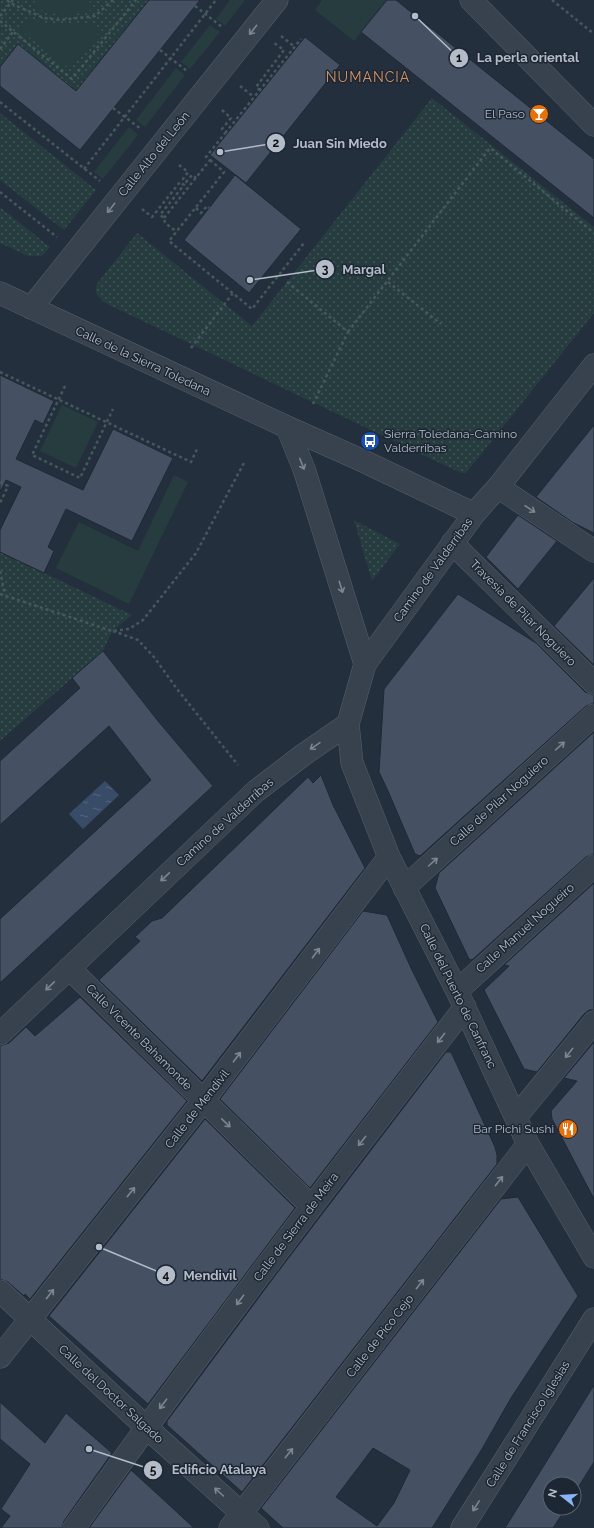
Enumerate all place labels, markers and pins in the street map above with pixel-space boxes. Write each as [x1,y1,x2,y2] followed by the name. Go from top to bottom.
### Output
[449,45,587,70] callout: La perla oriental
[528,103,550,125] bar icon: El Paso
[485,107,525,121] place label: El Paso
[266,130,395,155] callout: Juan Sin Miedo
[315,257,394,282] callout: Margal
[384,427,517,455] place label: Sierra Toledana-Camino Valderribas
[359,430,381,452] bus stop icon: Sierra Toledana-Camino Valderribas
[557,1118,579,1140] restaurant icon: Bar Pichi Sushi
[473,1122,554,1136] place label: Bar Pichi Sushi
[156,1263,245,1288] callout: Mendivil
[143,1457,274,1482] callout: Edificio Atalaya

